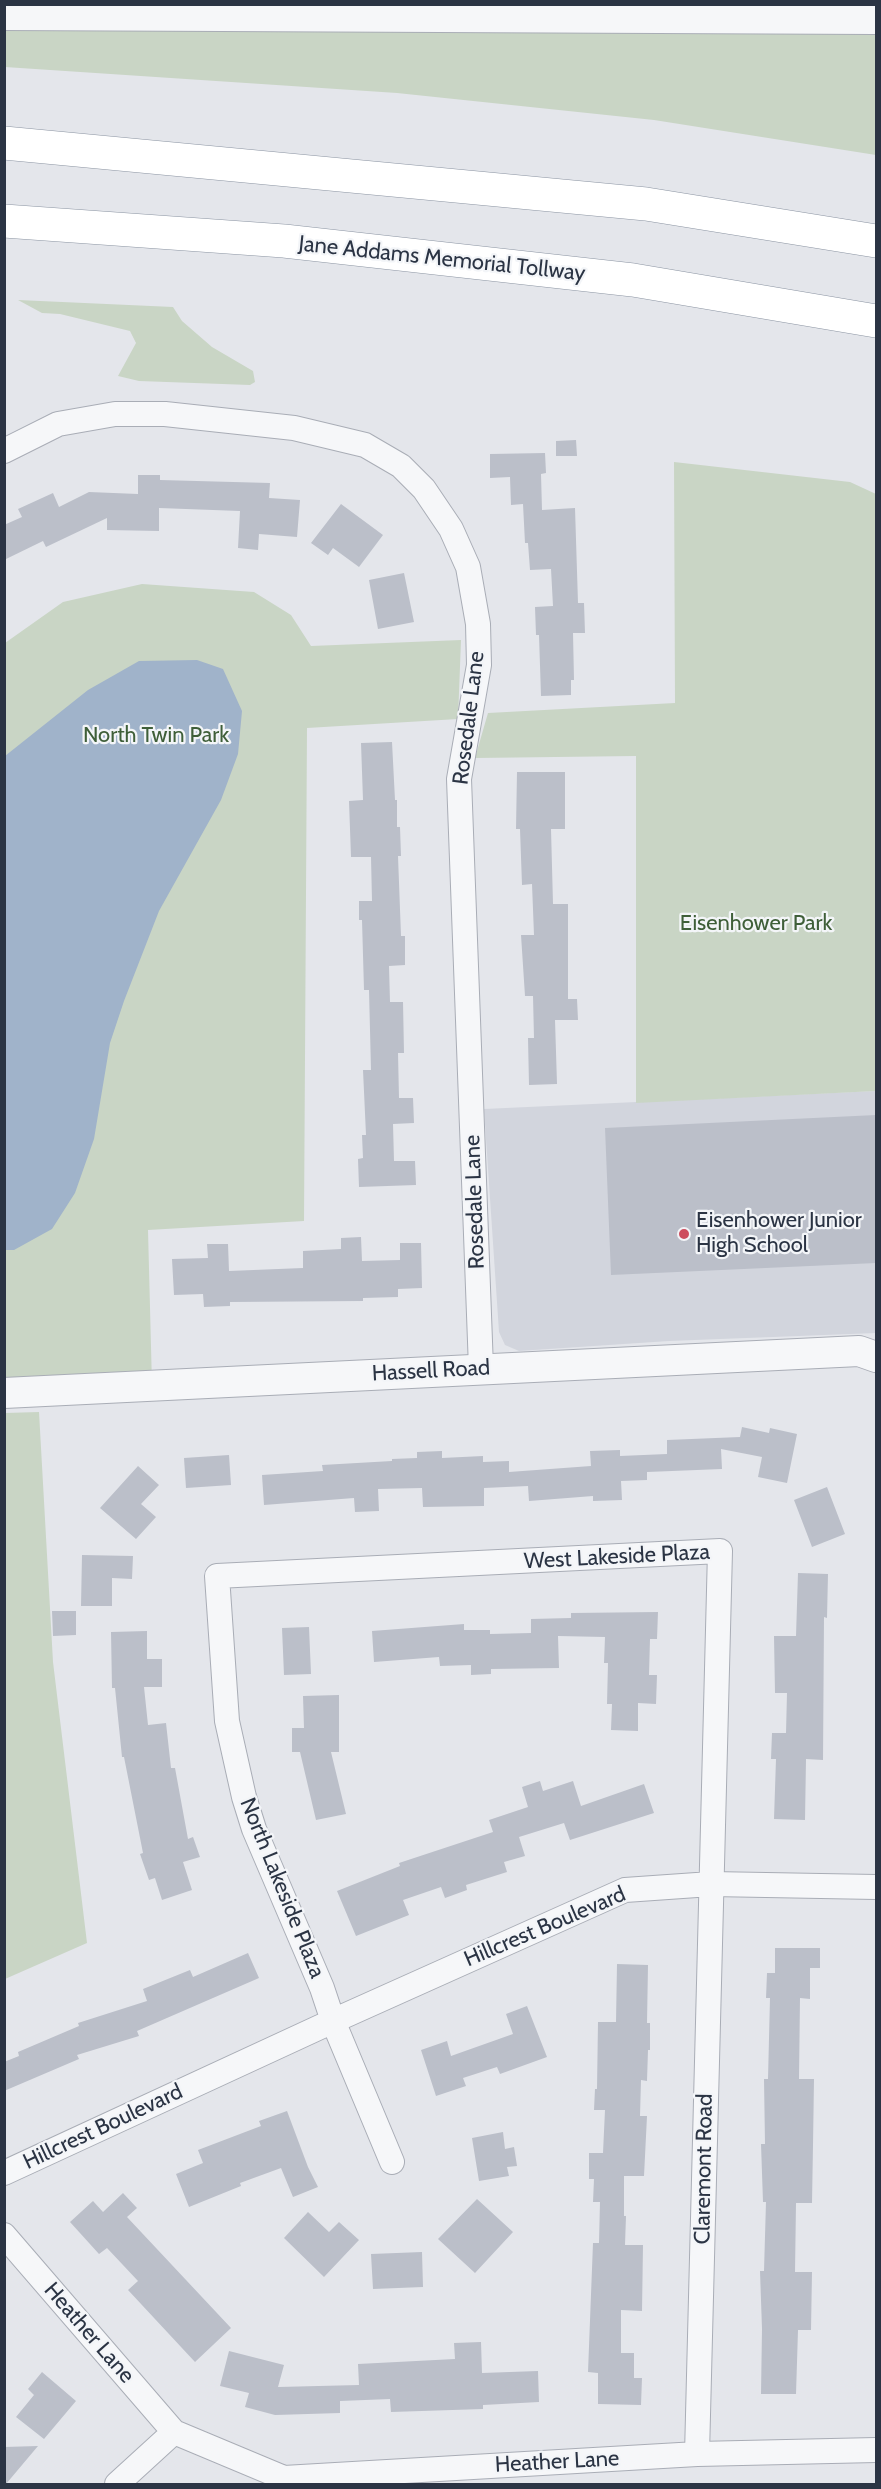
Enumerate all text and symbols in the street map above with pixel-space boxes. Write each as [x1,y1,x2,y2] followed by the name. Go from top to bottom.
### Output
[297,231,587,287] street label: Jane Addams Memorial Tollway
[448,650,490,786] street label: Rosedale Lane
[83,723,229,749] park label: North Twin Park
[680,911,832,937] park label: Eisenhower Park
[459,1134,491,1270] street label: Rosedale Lane
[696,1208,862,1260] place label: Eisenhower Junior High School
[677,1227,691,1241] marker: Eisenhower Junior High School
[371,1355,491,1387] street label: Hassell Road
[523,1539,711,1575] street label: West Lakeside Plaza
[234,1794,330,1982] street label: North Lakeside Plaza
[460,1881,630,1973] street label: Hillcrest Boulevard
[19,2079,187,2175] street label: Hillcrest Boulevard
[689,2093,719,2245] street label: Claremont Road
[38,2277,140,2389] street label: Heather Lane
[494,2446,620,2478] street label: Heather Lane

